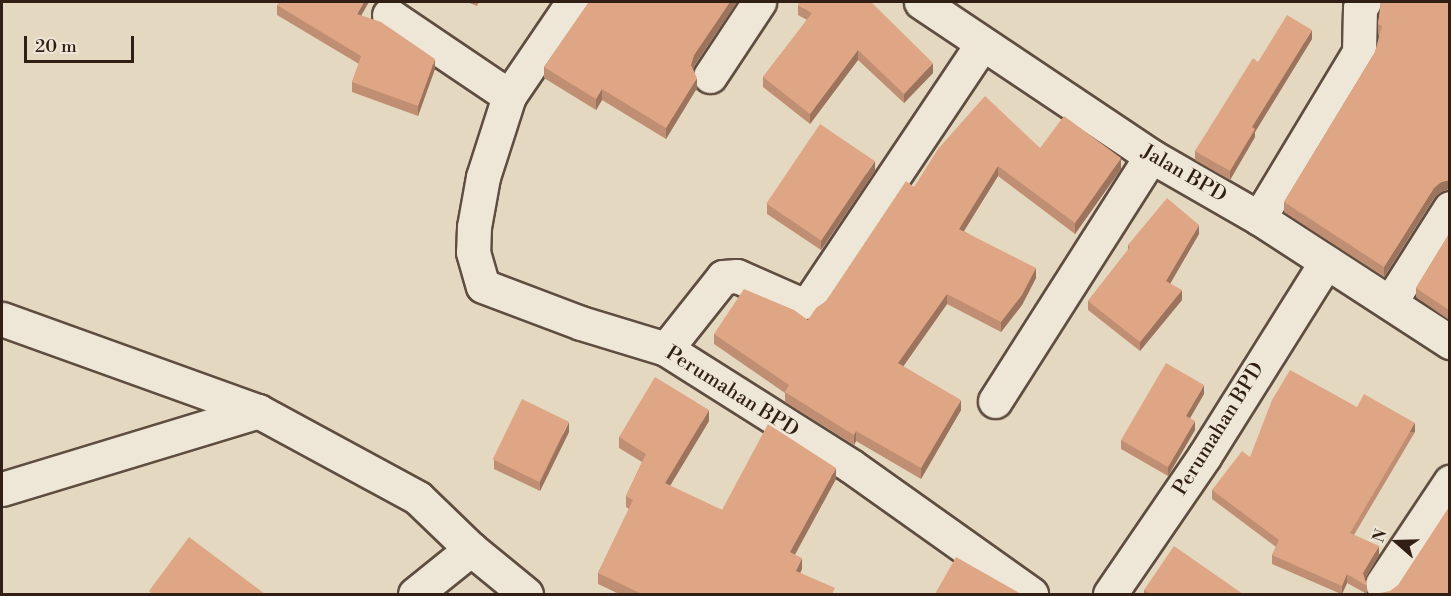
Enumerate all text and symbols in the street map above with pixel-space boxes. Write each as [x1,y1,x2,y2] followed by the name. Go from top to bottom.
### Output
[27,24,136,62] scale bar
[35,35,77,58] text: 20 m
[1137,140,1231,208] street label: Jalan BPD
[661,342,803,442] street label: Perumahan BPD
[1169,358,1269,500] street label: Perumahan BPD
[1367,512,1427,572] north arrow
[1369,526,1392,545] text: N

